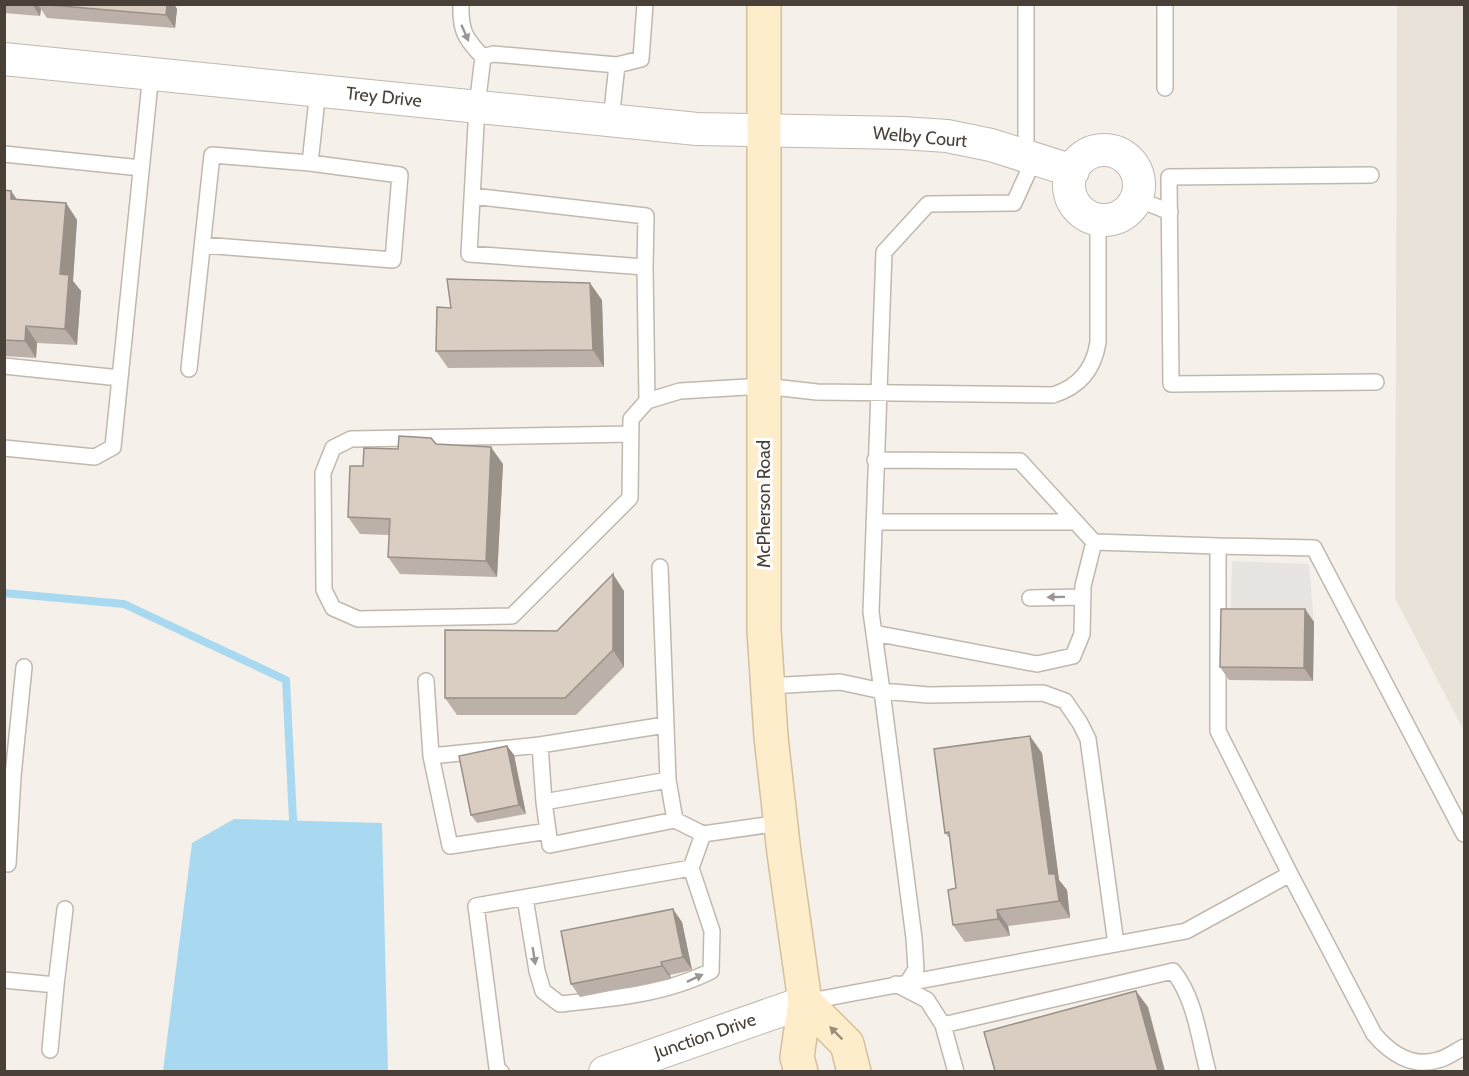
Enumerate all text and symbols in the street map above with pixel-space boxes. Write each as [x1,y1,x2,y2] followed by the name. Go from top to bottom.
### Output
[460,25,470,43] one-way arrow
[345,82,423,112] street label: Trey Drive
[872,122,968,152] street label: Welby Court
[753,440,775,568] street label: McPherson Road
[1047,592,1066,602] one-way arrow
[530,947,539,966] one-way arrow
[686,974,704,984] one-way arrow
[650,1008,759,1064] street label: Junction Drive
[830,1026,844,1040] one-way arrow

